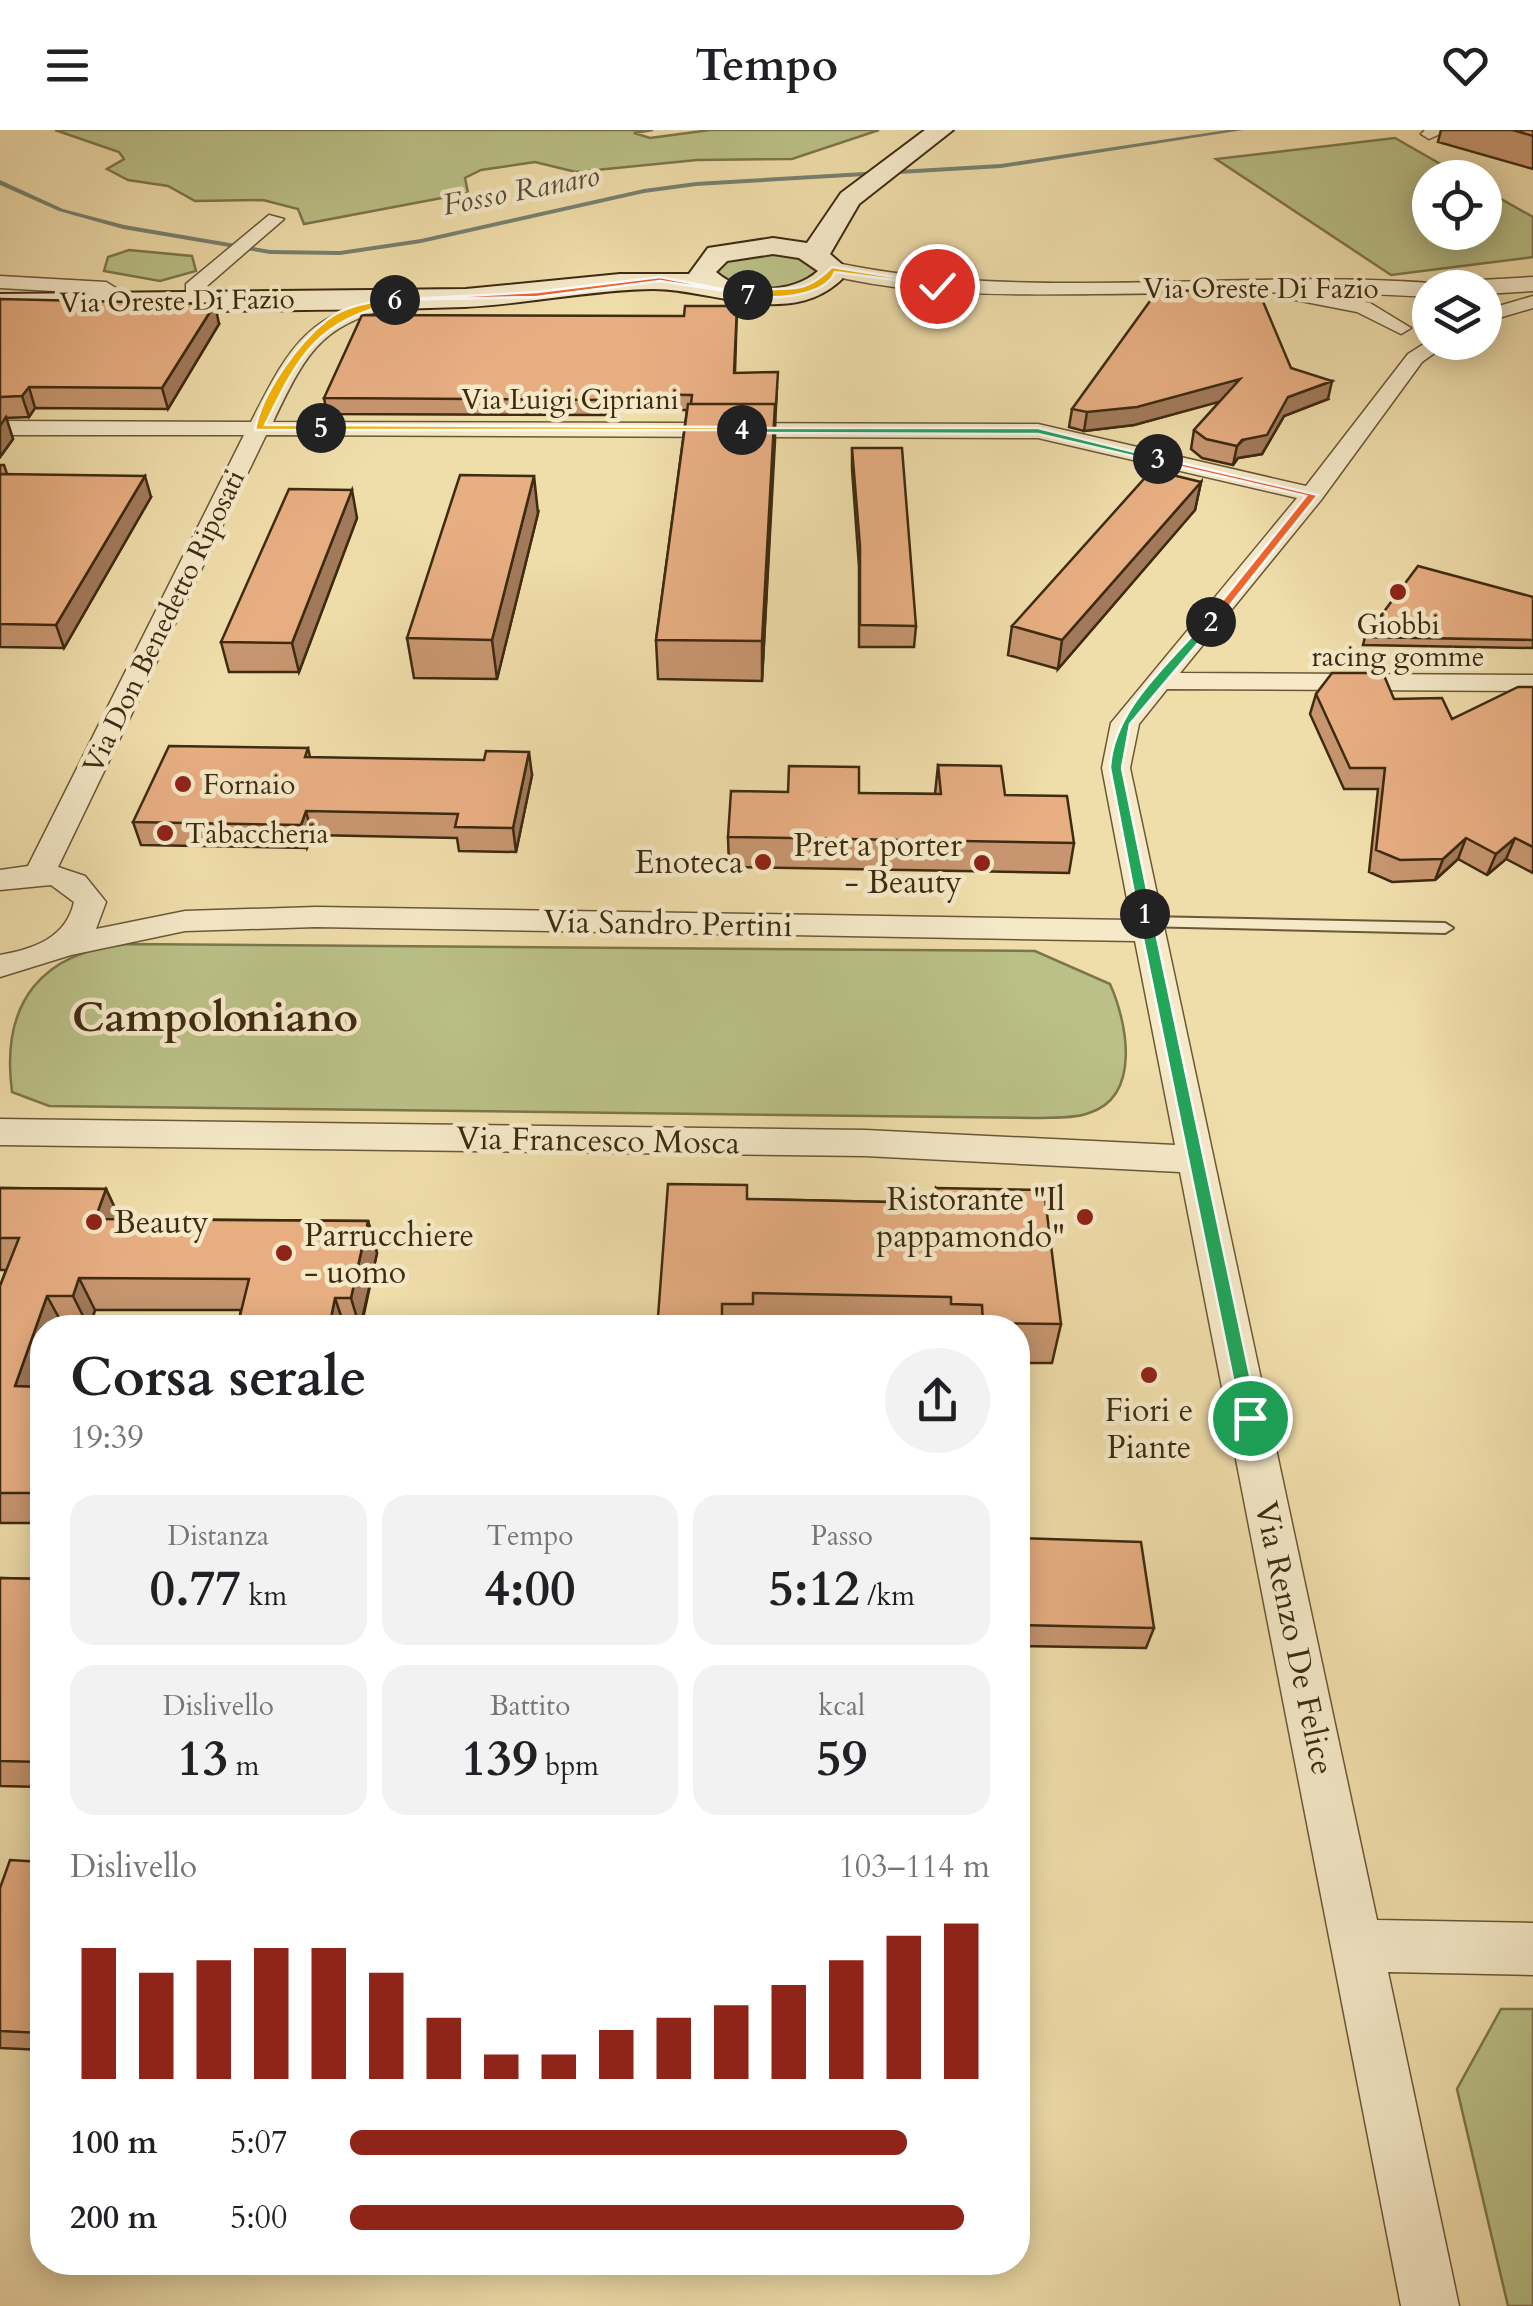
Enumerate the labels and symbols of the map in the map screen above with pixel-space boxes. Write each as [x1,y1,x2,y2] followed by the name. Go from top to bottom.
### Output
[439,155,603,226] water label: Fosso Ranaro
[895,244,980,329] pin
[723,270,773,320] pin: 7
[1143,270,1379,308] street label: Via Oreste Di Fazio
[370,275,420,325] pin: 6
[59,280,295,322] street label: Via Oreste Di Fazio
[461,381,679,419] street label: Via Luigi Cipriani
[296,403,346,453] pin: 5
[717,405,767,455] pin: 4
[1133,434,1183,484] pin: 3
[74,463,254,780] street label: Via Don Benedetto Riposati
[1387,581,1409,603] marker: Giobbi racing gomme
[1186,597,1236,647] pin: 2
[1312,606,1485,676] place label: Giobbi racing gomme
[203,766,295,804] place label: Fornaio
[172,773,194,795] marker: Fornaio
[185,815,329,853] place label: Tabaccheria
[154,822,176,844] marker: Tabaccheria
[793,824,962,905] place label: Pret a porter - Beauty
[635,841,743,885] place label: Enoteca
[752,851,774,873] marker: Enoteca
[971,852,993,874] marker: Pret a porter - Beauty
[1120,889,1170,939] pin: 1
[543,900,793,948] street label: Via Sandro Pertini
[72,989,358,1046] district label: Campoloniano
[456,1117,740,1165] street label: Via Francesco Mosca
[876,1178,1065,1259] place label: Ristorante "Il pappamondo"
[114,1201,209,1245] place label: Beauty
[1074,1206,1096,1228] marker: Ristorante "Il pappamondo"
[83,1211,105,1233] marker: Beauty
[304,1214,474,1295] place label: Parrucchiere - uomo
[273,1242,295,1264] marker: Parrucchiere - uomo
[1138,1364,1160,1386] marker: Fiori e Piante
[1208,1376,1293,1461] pin
[1105,1389,1193,1470] place label: Fiori e Piante
[1244,1498,1344,1779] street label: Via Renzo De Felice

